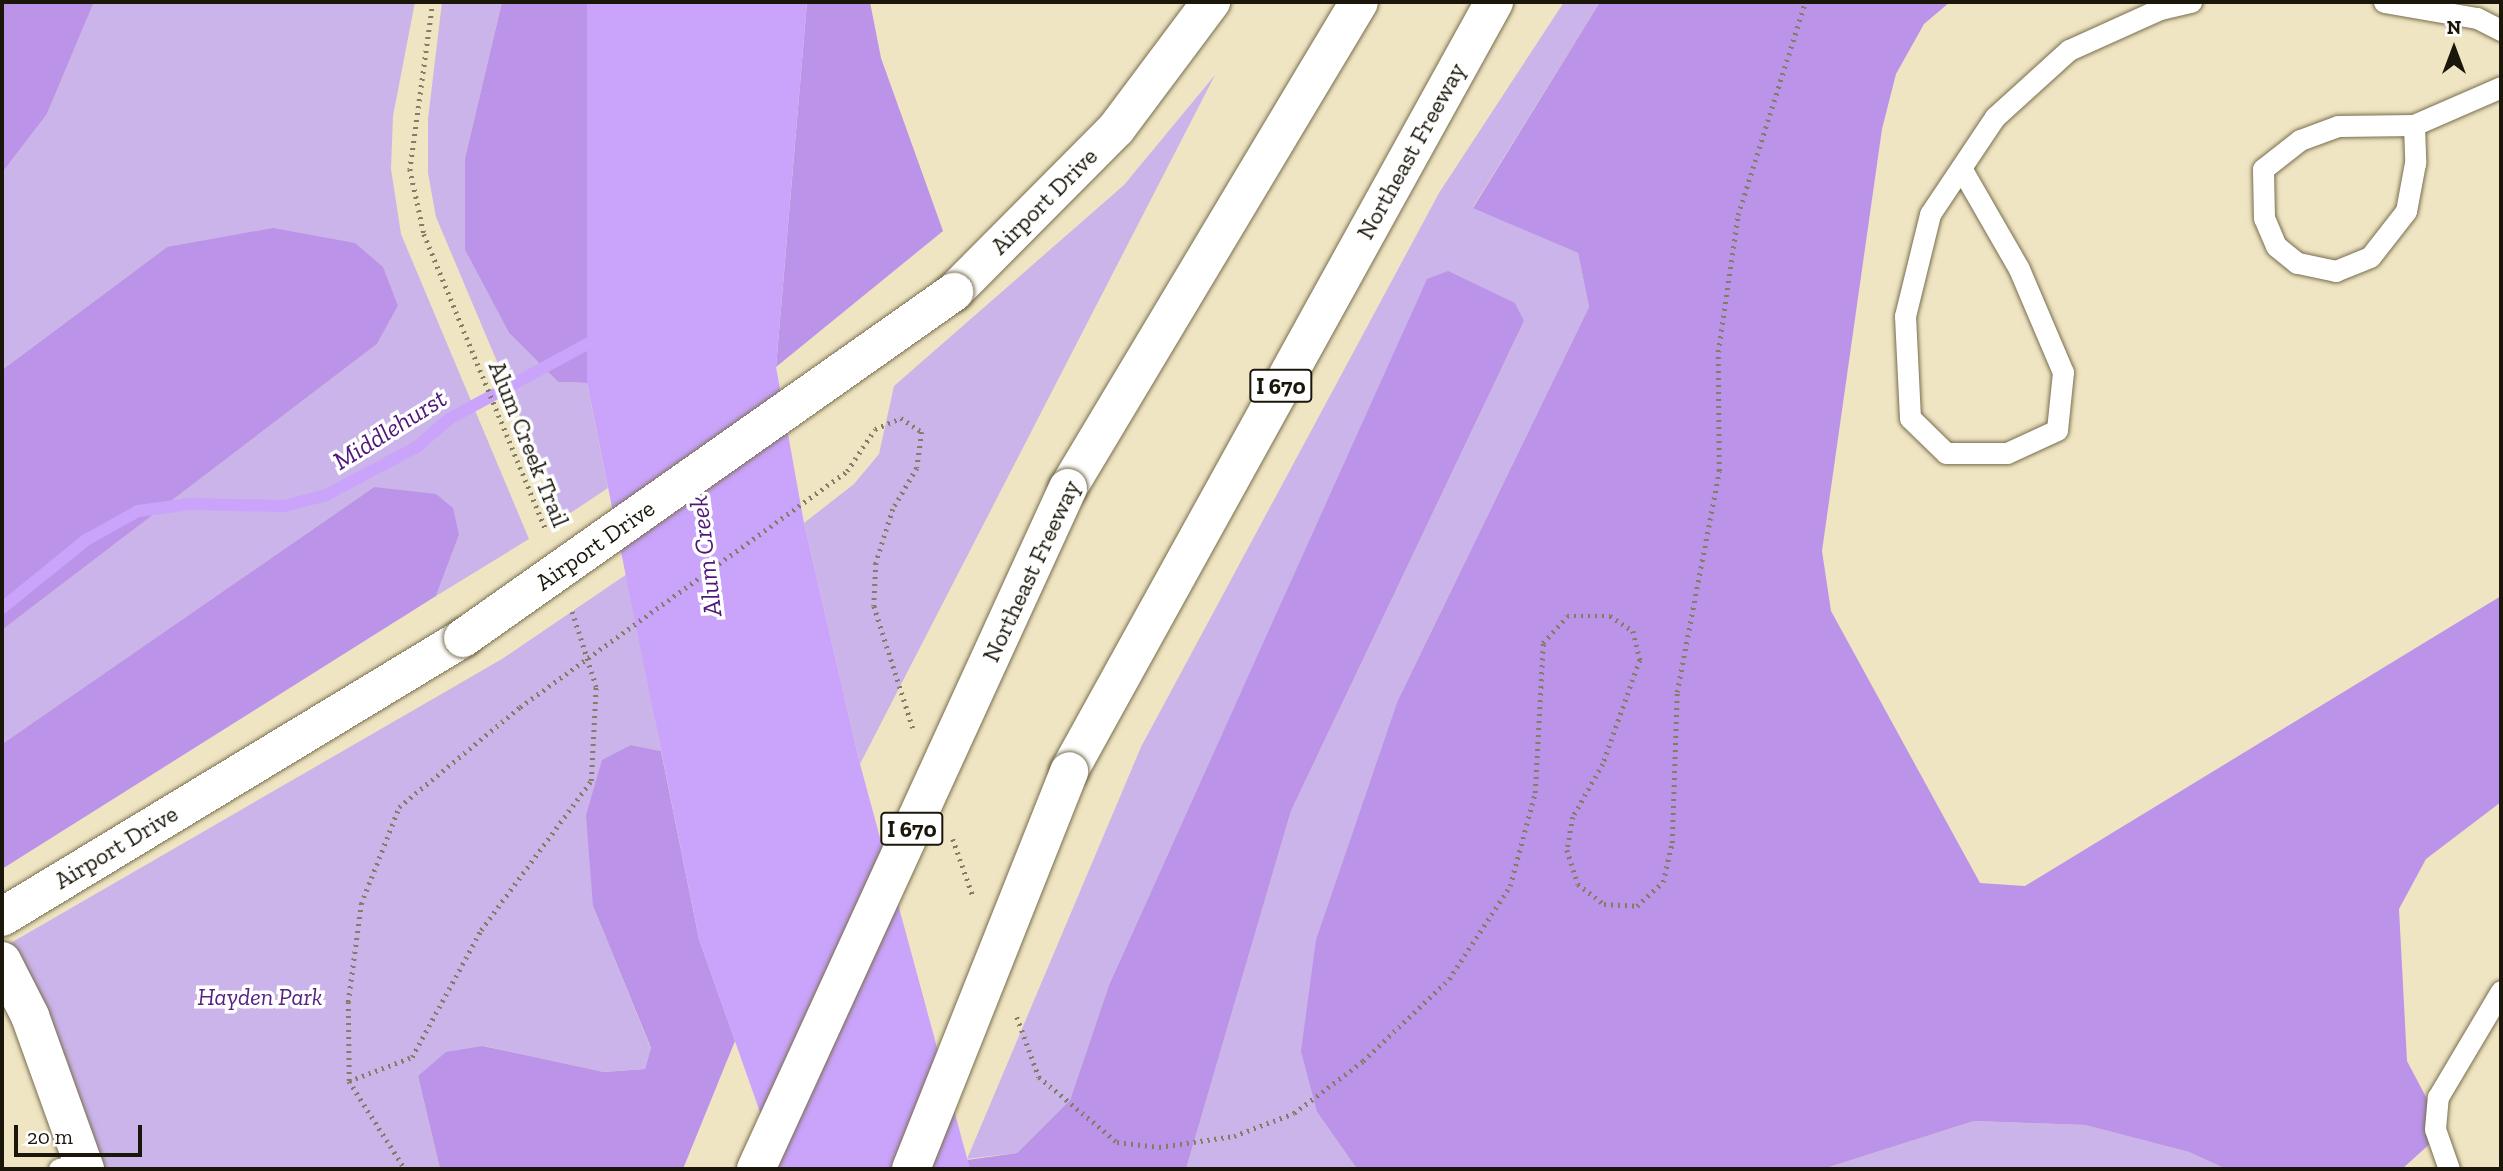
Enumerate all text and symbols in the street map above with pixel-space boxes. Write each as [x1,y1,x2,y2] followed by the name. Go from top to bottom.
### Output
[2419,14,2489,84] north arrow
[2447,16,2461,39] text: N
[1351,58,1471,244] street label: Northeast Freeway
[985,142,1103,260] street label: Airport Drive
[483,357,575,531] street label: Alum Creek Trail
[1248,366,1314,406] road number: I 670
[327,383,453,477] water label: Middlehurst
[976,476,1086,666] street label: Northeast Freeway
[530,493,660,597] street label: Airport Drive
[683,494,729,618] water label: Alum Creek
[49,799,183,895] street label: Airport Drive
[879,810,945,848] road number: I 670
[197,983,323,1011] park label: Hayden Park
[18,1112,145,1156] scale bar
[27,1124,73,1149] text: 20 m

